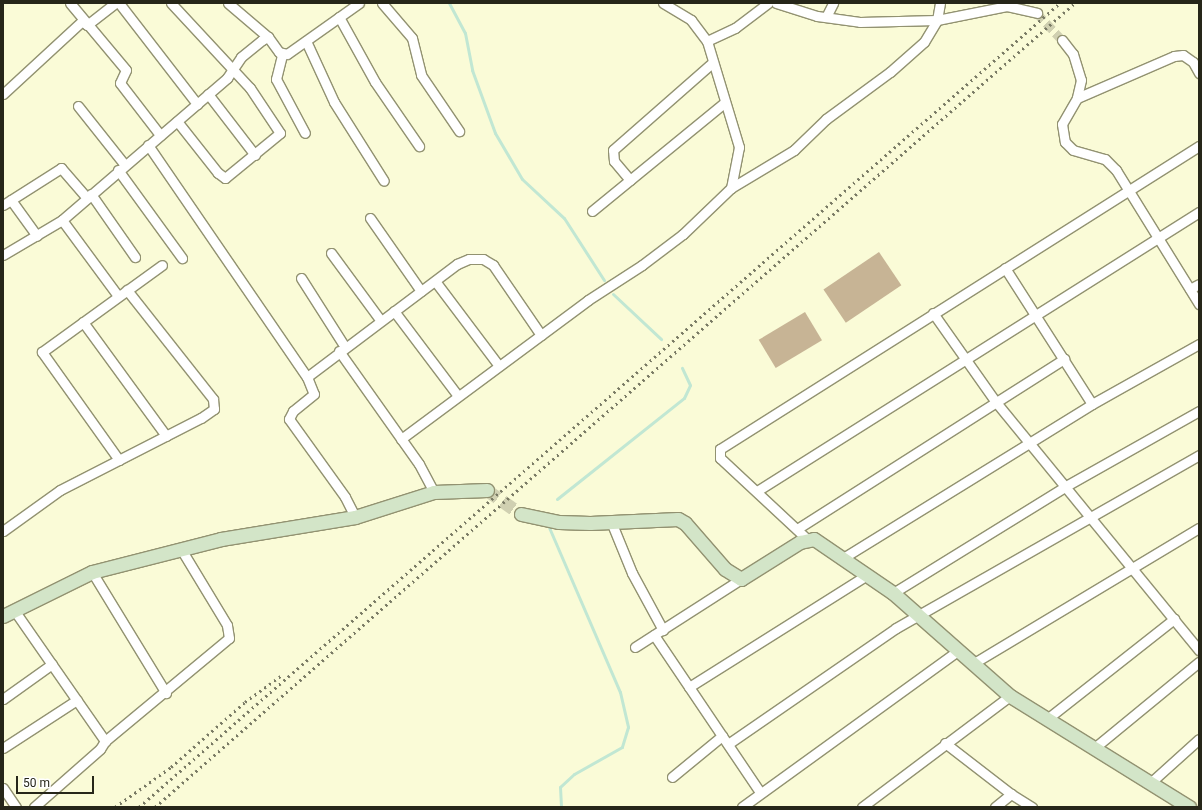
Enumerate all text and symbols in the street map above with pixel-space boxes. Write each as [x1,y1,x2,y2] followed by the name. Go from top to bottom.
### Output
[18,768,96,794] scale bar
[23,776,50,790] text: 50 m

